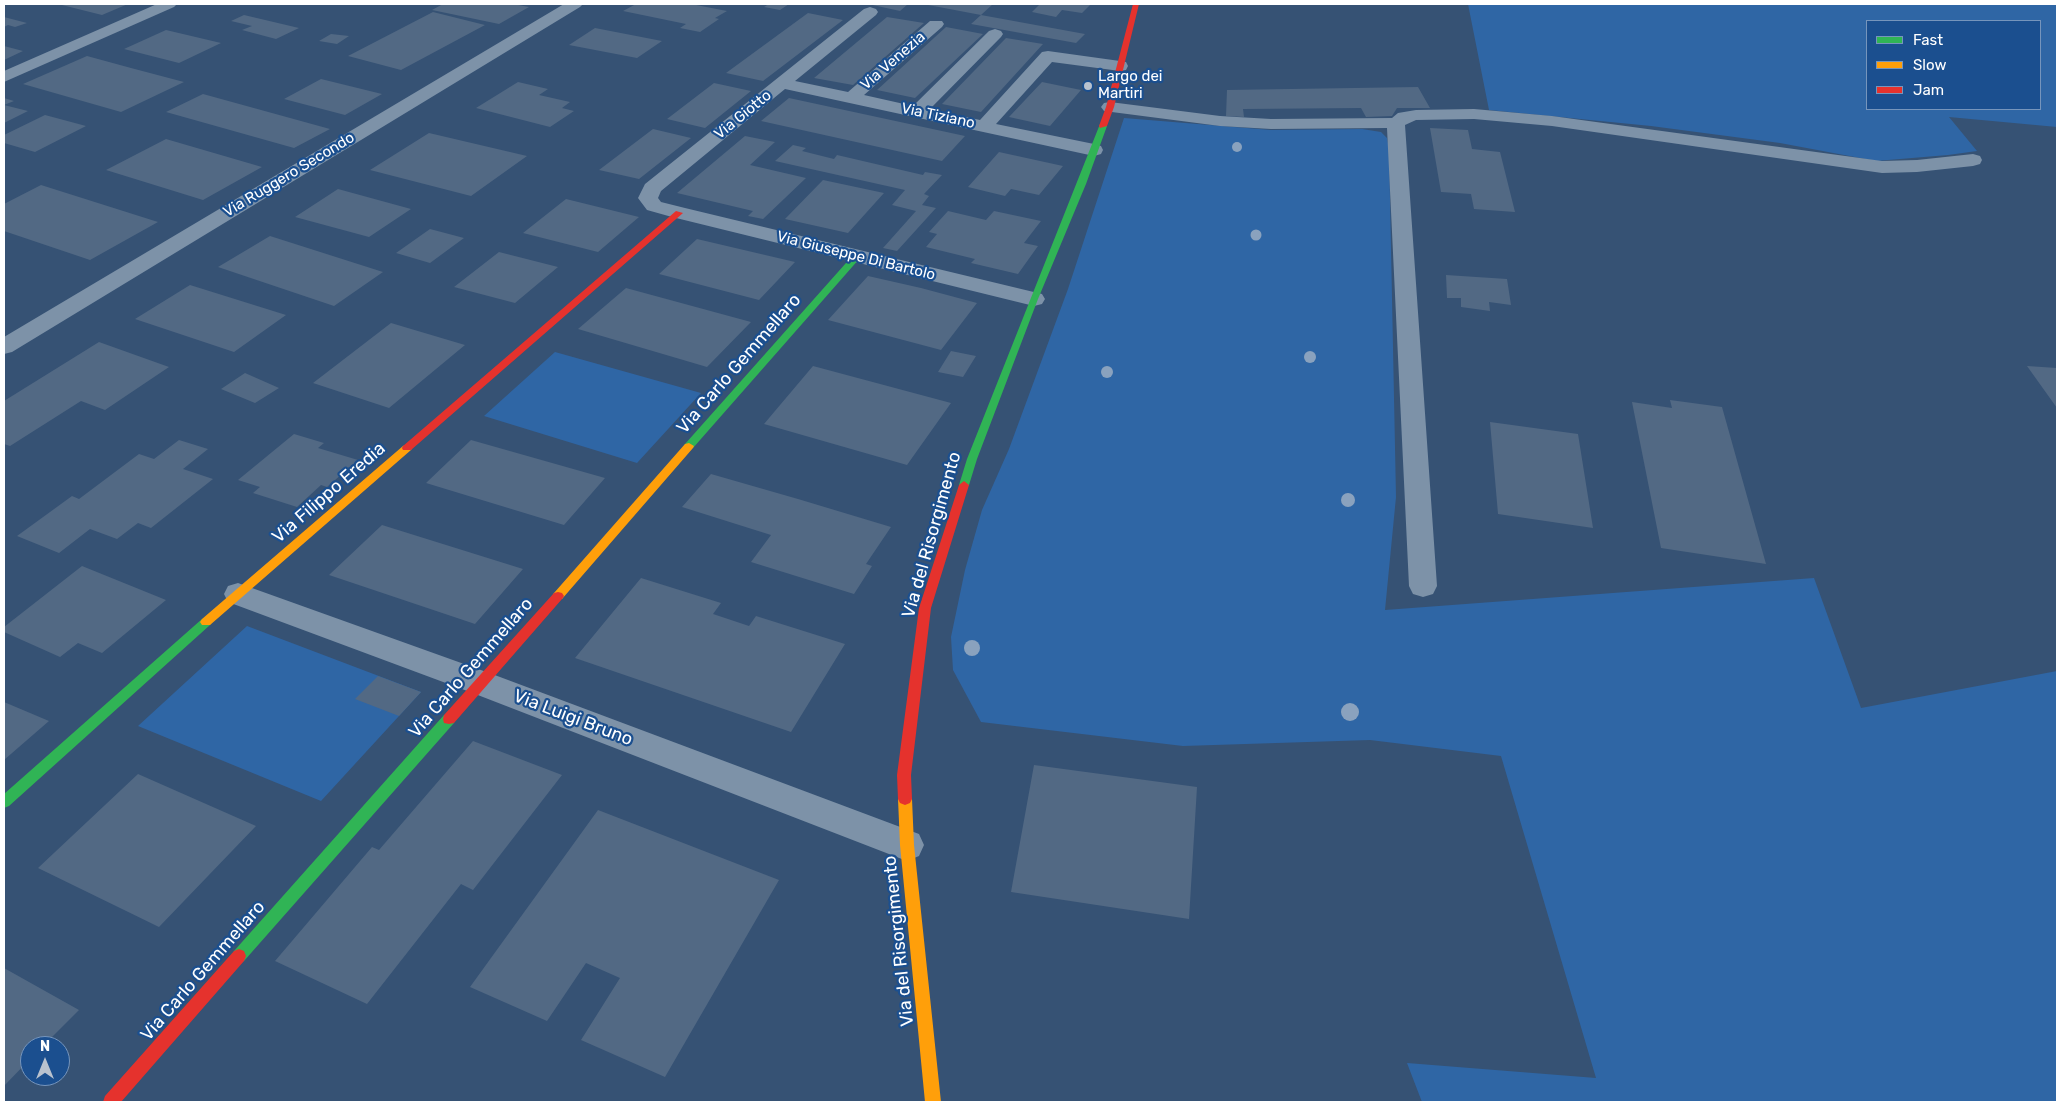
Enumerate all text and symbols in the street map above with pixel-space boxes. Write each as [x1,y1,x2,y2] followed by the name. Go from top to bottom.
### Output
[1866,20,2041,110] legend
[857,28,929,94] street label: Via Venezia
[1913,31,1943,49] text: Fast
[1913,56,1946,74] text: Slow
[1098,68,1162,103] place label: Largo dei Martiri
[1082,80,1094,92] marker: Largo dei Martiri
[1913,81,1944,99] text: Jam
[711,87,775,143] street label: Via Giotto
[900,99,976,133] street label: Via Tiziano
[220,129,358,221] street label: Via Ruggero Secondo
[775,228,937,284] street label: Via Giuseppe Di Bartolo
[672,290,806,438] street label: Via Carlo Gemmellaro
[268,438,390,548] street label: Via Filippo Eredia
[898,450,966,620] street label: Via del Risorgimento
[404,594,538,742] street label: Via Carlo Gemmellaro
[510,685,636,751] street label: Via Luigi Bruno
[879,855,919,1027] street label: Via del Risorgimento
[136,897,270,1045] street label: Via Carlo Gemmellaro
[20,1036,70,1086] north arrow
[40,1038,50,1055] text: N

